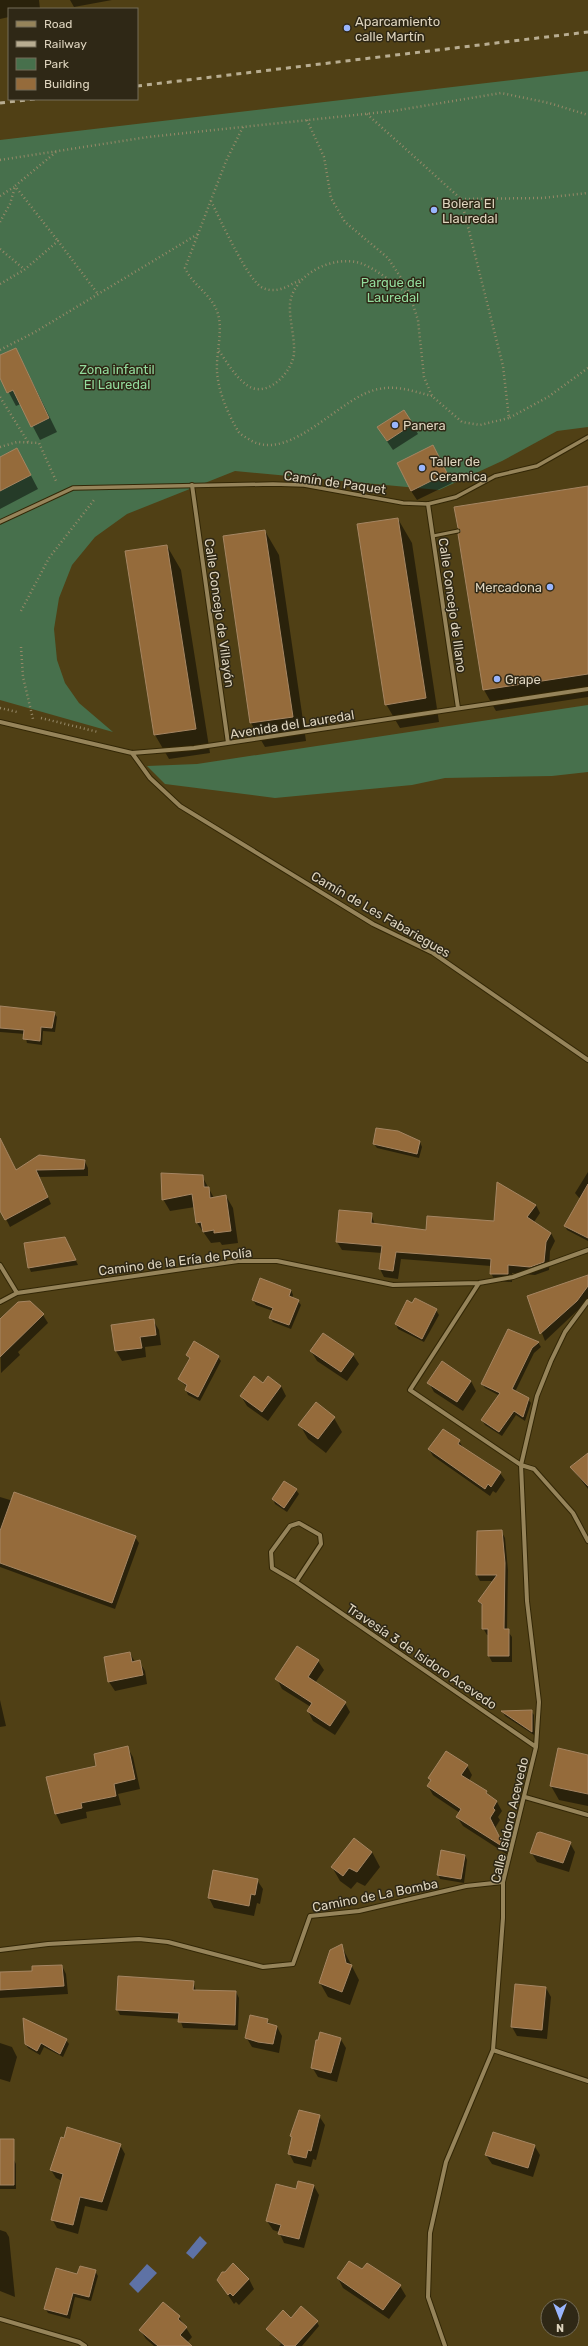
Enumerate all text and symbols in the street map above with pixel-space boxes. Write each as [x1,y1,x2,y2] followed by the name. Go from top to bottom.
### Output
[8,8,138,100] legend
[355,14,440,44] place label: Aparcamiento calle Martín
[44,17,72,31] text: Road
[342,23,352,33] marker: Aparcamiento calle Martín
[44,37,87,51] text: Railway
[44,57,70,71] text: Park
[44,77,90,91] text: Building
[442,196,498,226] place label: Bolera El Llauredal
[429,205,439,215] marker: Bolera El Llauredal
[361,275,425,305] park label: Parque del Lauredal
[79,362,155,392] park label: Zona infantil El Lauredal
[403,418,446,433] place label: Panera
[390,420,400,430] marker: Panera
[430,454,487,484] place label: Taller de Ceramica
[417,463,427,473] marker: Taller de Ceramica
[283,468,387,497] street label: Camín de Paquet
[436,537,469,673] street label: Calle Concejo de Illano
[202,538,237,688] street label: Calle Concejo de Villayón
[475,580,542,595] place label: Mercadona
[545,582,555,592] marker: Mercadona
[505,672,541,687] place label: Grape
[492,674,502,684] marker: Grape
[229,707,355,742] street label: Avenida del Lauredal
[308,868,453,962] street label: Camín de Les Fabariegues
[97,1245,253,1278] street label: Camino de la Ería de Polía
[344,1600,500,1712] street label: Travesía 3 de Isidoro Acevedo
[488,1756,531,1884] street label: Calle Isidoro Acevedo
[311,1876,439,1915] street label: Camino de La Bomba
[540,2298,580,2338] north arrow
[556,2321,564,2334] text: N

